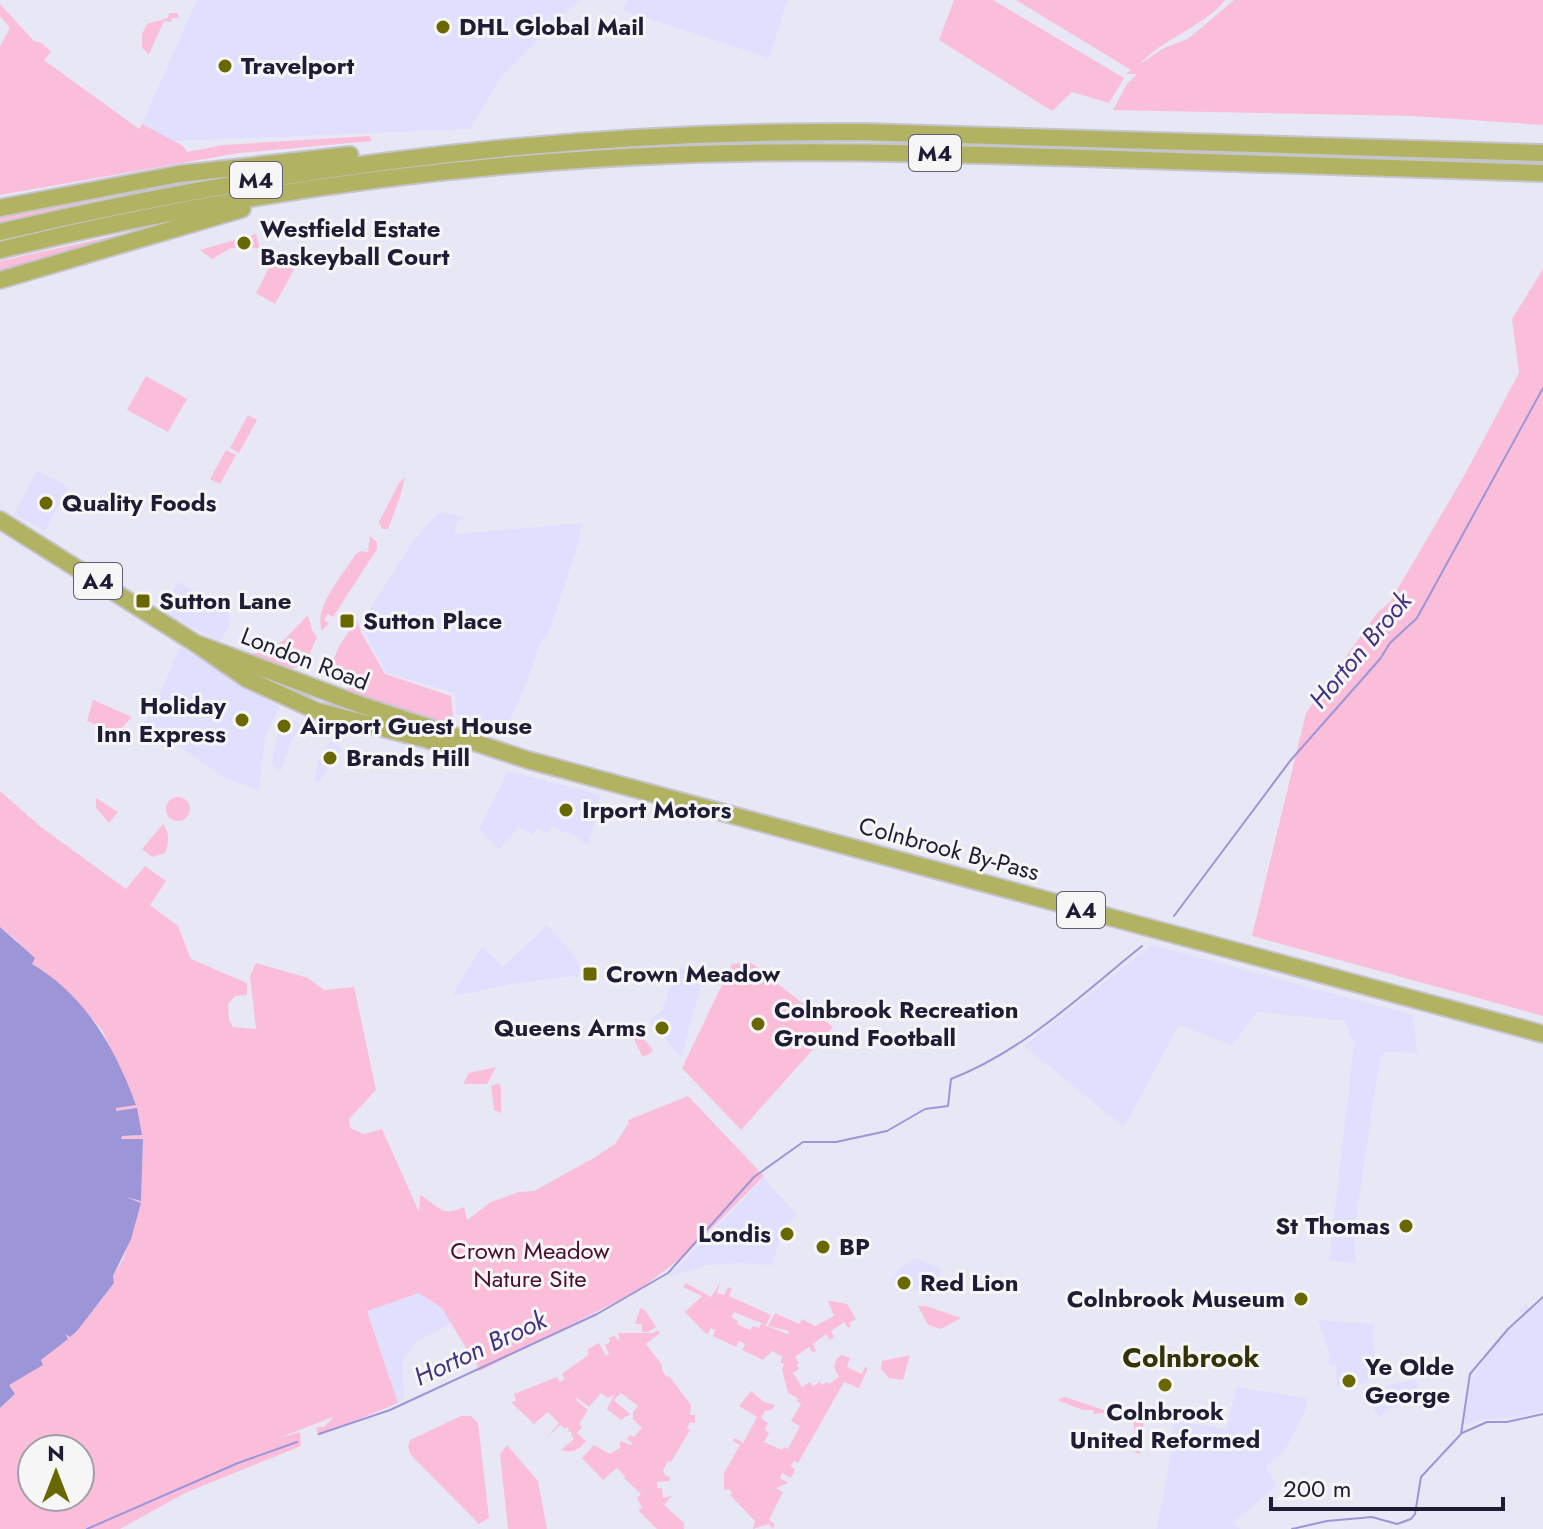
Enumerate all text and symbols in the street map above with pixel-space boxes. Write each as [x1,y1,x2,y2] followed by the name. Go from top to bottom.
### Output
[459,9,644,44] place label: DHL Global Mail
[434,18,452,36] marker: DHL Global Mail
[241,48,355,83] place label: Travelport
[216,57,234,75] marker: Travelport
[909,135,961,171] road number: M4
[230,162,282,198] road number: M4
[260,211,450,274] place label: Westfield Estate Baskeyball Court
[235,234,253,252] marker: Westfield Estate Baskeyball Court
[62,485,217,520] place label: Quality Foods
[37,494,55,512] marker: Quality Foods
[74,563,122,599] road number: A4
[1300,582,1422,717] water label: Horton Brook
[159,583,291,618] place label: Sutton Lane
[134,592,152,610] marker: Sutton Lane
[363,603,502,638] place label: Sutton Place
[338,612,356,630] marker: Sutton Place
[236,618,374,699] street label: London Road
[96,688,226,751] place label: Holiday Inn Express
[299,708,532,743] place label: Airport Guest House
[233,711,251,729] marker: Holiday Inn Express
[275,717,293,735] marker: Airport Guest House
[346,740,470,775] place label: Brands Hill
[321,749,339,767] marker: Brands Hill
[582,792,731,827] place label: Irport Motors
[557,801,575,819] marker: Irport Motors
[855,808,1043,889] street label: Colnbrook By-Pass
[1057,892,1105,928] road number: A4
[606,956,781,991] place label: Crown Meadow
[581,965,599,983] marker: Crown Meadow
[774,992,1019,1055] place label: Colnbrook Recreation Ground Football
[494,1010,646,1045] place label: Queens Arms
[749,1015,767,1033] marker: Colnbrook Recreation Ground Football
[653,1019,671,1037] marker: Queens Arms
[1275,1208,1390,1243] place label: St Thomas
[698,1216,771,1251] place label: Londis
[1397,1217,1415,1235] marker: St Thomas
[778,1225,796,1243] marker: Londis
[839,1229,870,1264] place label: BP
[450,1233,610,1296] park label: Crown Meadow Nature Site
[814,1238,832,1256] marker: BP
[920,1265,1019,1300] place label: Red Lion
[895,1274,913,1292] marker: Red Lion
[1067,1281,1285,1316] place label: Colnbrook Museum
[1292,1290,1310,1308] marker: Colnbrook Museum
[407,1300,554,1395] water label: Horton Brook
[1122,1337,1260,1378] district label: Colnbrook
[1364,1349,1454,1412] place label: Ye Olde George
[1340,1372,1358,1390] marker: Ye Olde George
[1156,1376,1174,1394] marker: Colnbrook United Reformed
[1070,1394,1260,1457] place label: Colnbrook United Reformed
[16,1433,96,1513] north arrow
[47,1437,65,1469] text: N
[1271,1461,1503,1511] scale bar
[1283,1471,1351,1506] text: 200 m

